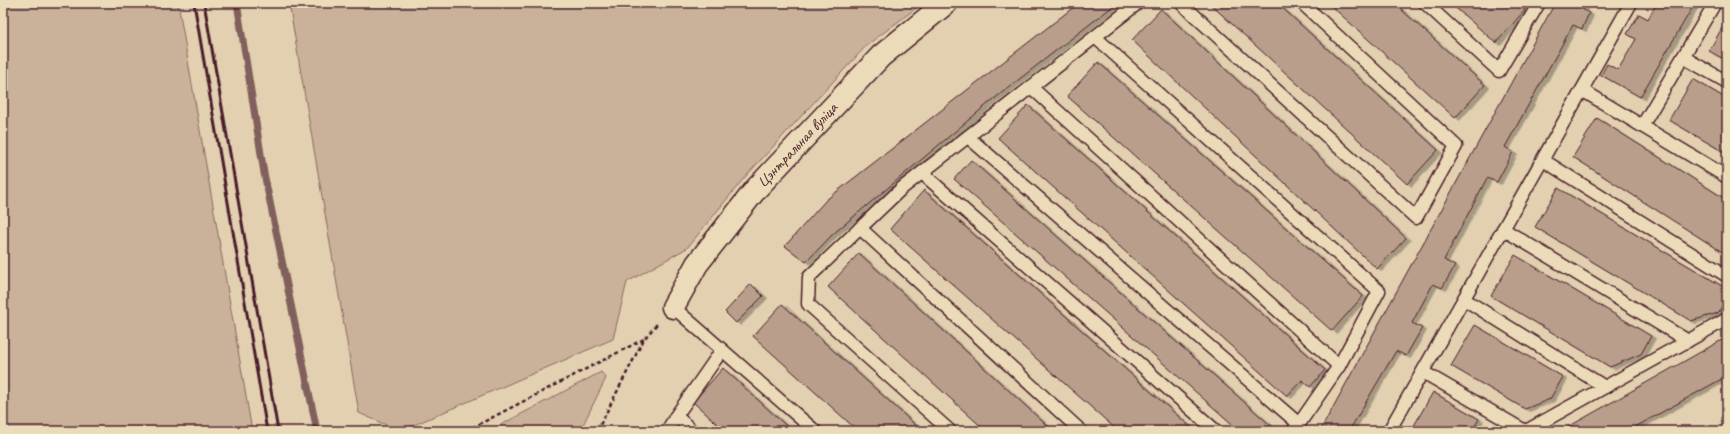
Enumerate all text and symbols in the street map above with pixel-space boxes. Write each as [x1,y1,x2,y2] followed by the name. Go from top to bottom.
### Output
[753,98,843,192] street label: Цэнтральная вуліца

